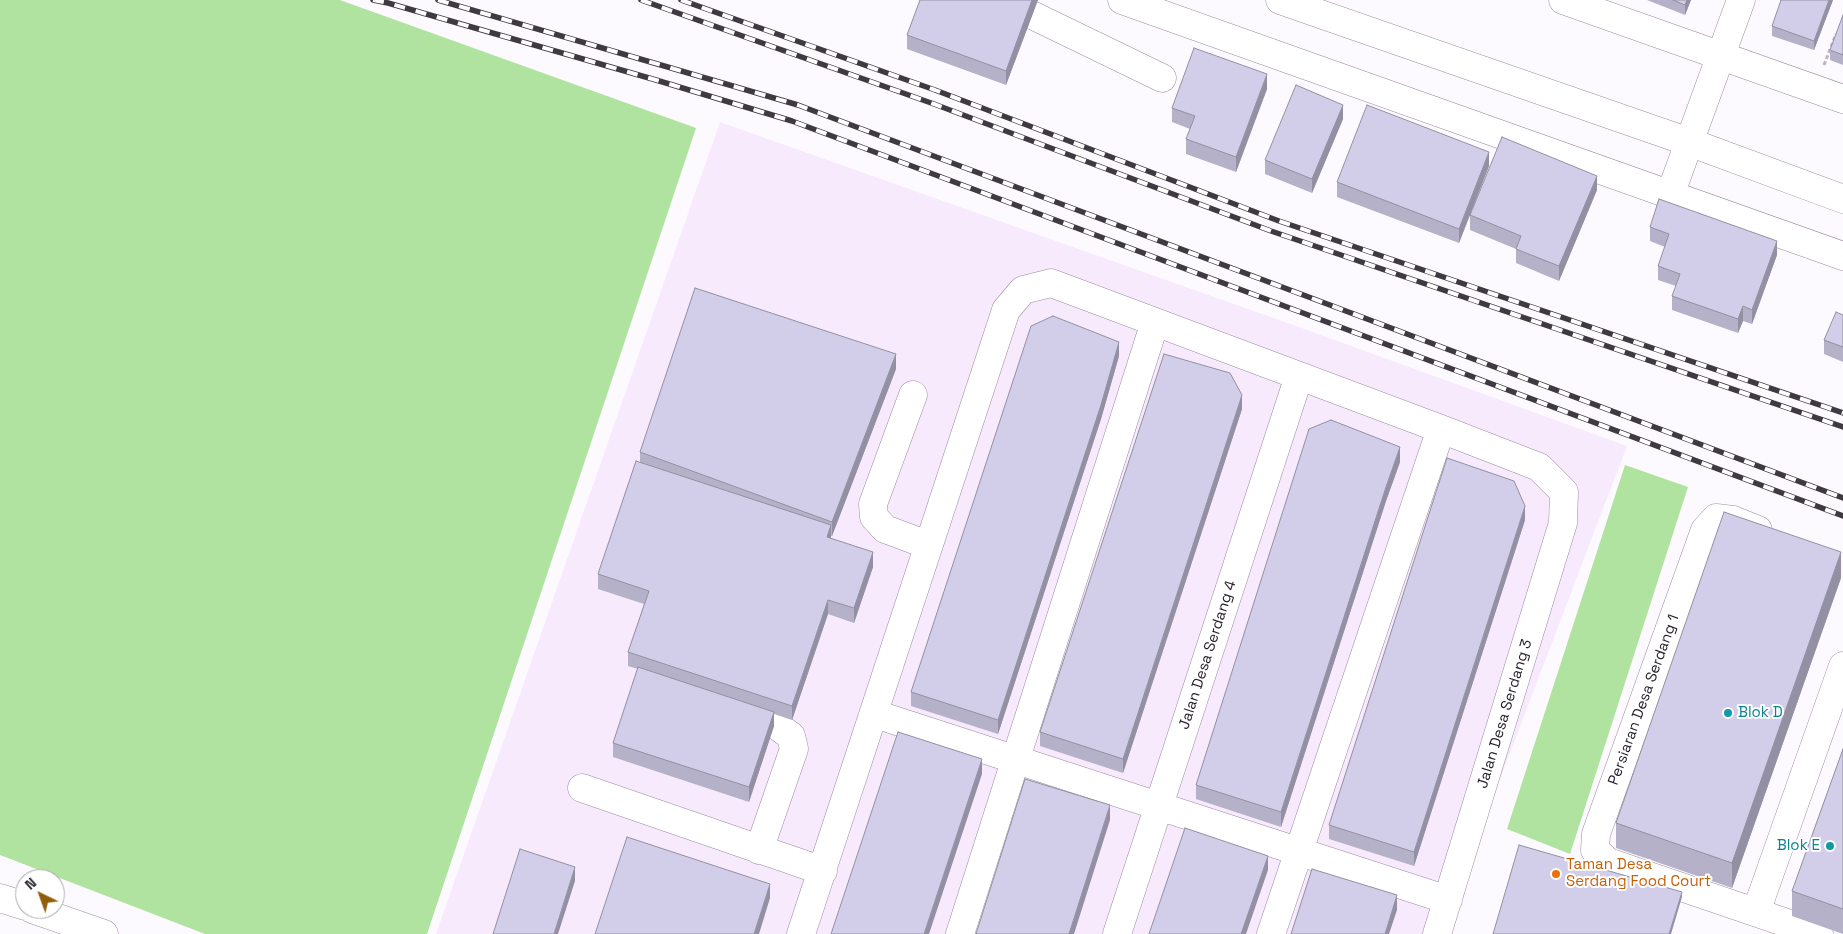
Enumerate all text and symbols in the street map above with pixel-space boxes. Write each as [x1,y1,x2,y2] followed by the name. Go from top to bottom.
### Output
[1175,578,1241,732] street label: Jalan Desa Serdang 4
[1605,612,1683,788] street label: Persiaran Desa Serdang 1
[1474,637,1536,791] street label: Jalan Desa Serdang 3
[1738,704,1783,722] place label: Blok D
[1722,707,1734,719] marker: Blok D
[1777,837,1820,855] place label: Blok E
[1824,840,1836,852] marker: Blok E
[1566,856,1711,891] place label: Taman Desa Serdang Food Court
[1550,868,1562,880] marker: Taman Desa Serdang Food Court
[15,869,65,919] north arrow
[21,874,40,893] text: N

